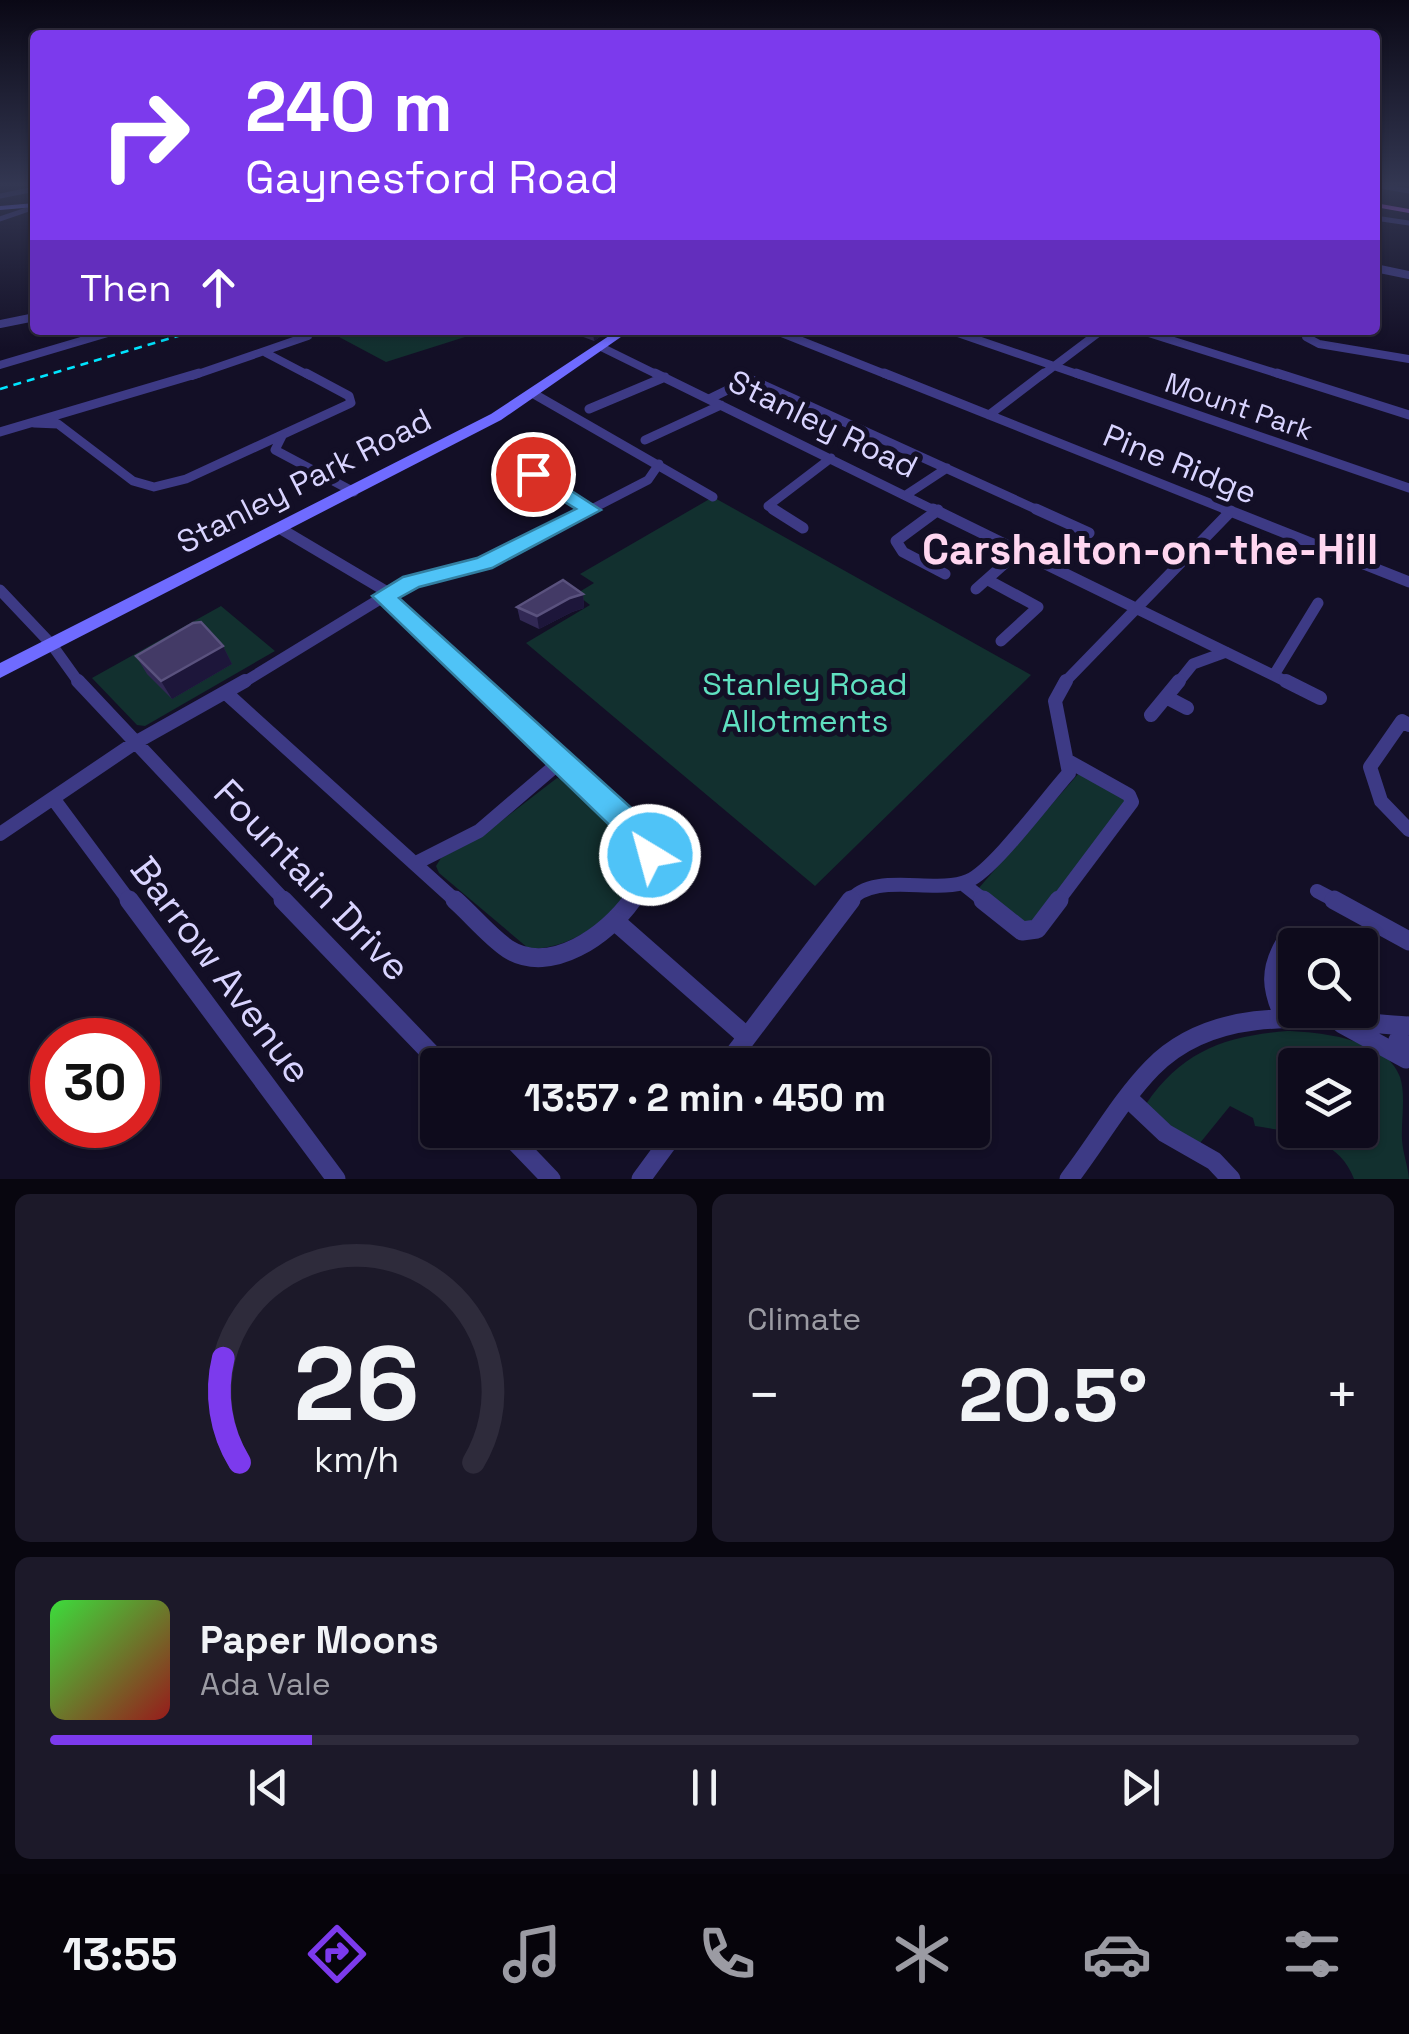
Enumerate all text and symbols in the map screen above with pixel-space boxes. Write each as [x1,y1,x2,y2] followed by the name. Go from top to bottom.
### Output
[245,62,453,151] text: 240 m
[80,70,210,200] icon: right
[245,149,619,206] text: Gaynesford Road
[191,260,246,315] icon: ahead
[80,264,171,312] text: Then
[722,361,924,487] street label: Stanley Road
[1160,364,1318,448] street label: Mount Park
[170,400,438,562] street label: Stanley Park Road
[1097,415,1263,513] street label: Pine Ridge
[491,432,576,517] pin
[506,447,561,502] icon: arrive
[922,523,1378,576] district label: Carshalton-on-the-Hill
[702,664,908,741] park label: Stanley Road Allotments
[204,769,420,991] street label: Fountain Drive
[598,803,702,907] position arrow
[120,847,322,1093] street label: Barrow Avenue
[1278,928,1378,1148] map controls
[1278,928,1378,1028] button: search
[30,1018,160,1148] speed limit sign: 30
[1278,1048,1378,1148] button: layers
[524,1074,886,1122] text: 13:57 · 2 min · 450 m
[747,1299,861,1339] text: Climate
[293,1318,419,1450] text: 26
[958,1347,1148,1443] text: 20.5°
[747,1360,781,1430] text: −
[1325,1360,1359,1430] text: +
[313,1437,399,1482] text: km/h
[200,1616,439,1664] text: Paper Moons
[200,1664,331,1704] text: Ada Vale
[241,1760,296,1815] icon: previous
[677,1760,732,1815] icon: pause
[1113,1760,1168,1815] icon: next
[302,1919,372,1989] icon: directions
[497,1919,567,1989] icon: music
[692,1919,762,1989] icon: phone
[887,1919,957,1989] icon: climate
[1082,1919,1152,1989] icon: car
[1277,1919,1347,1989] icon: filters
[62,1926,178,1983] text: 13:55

